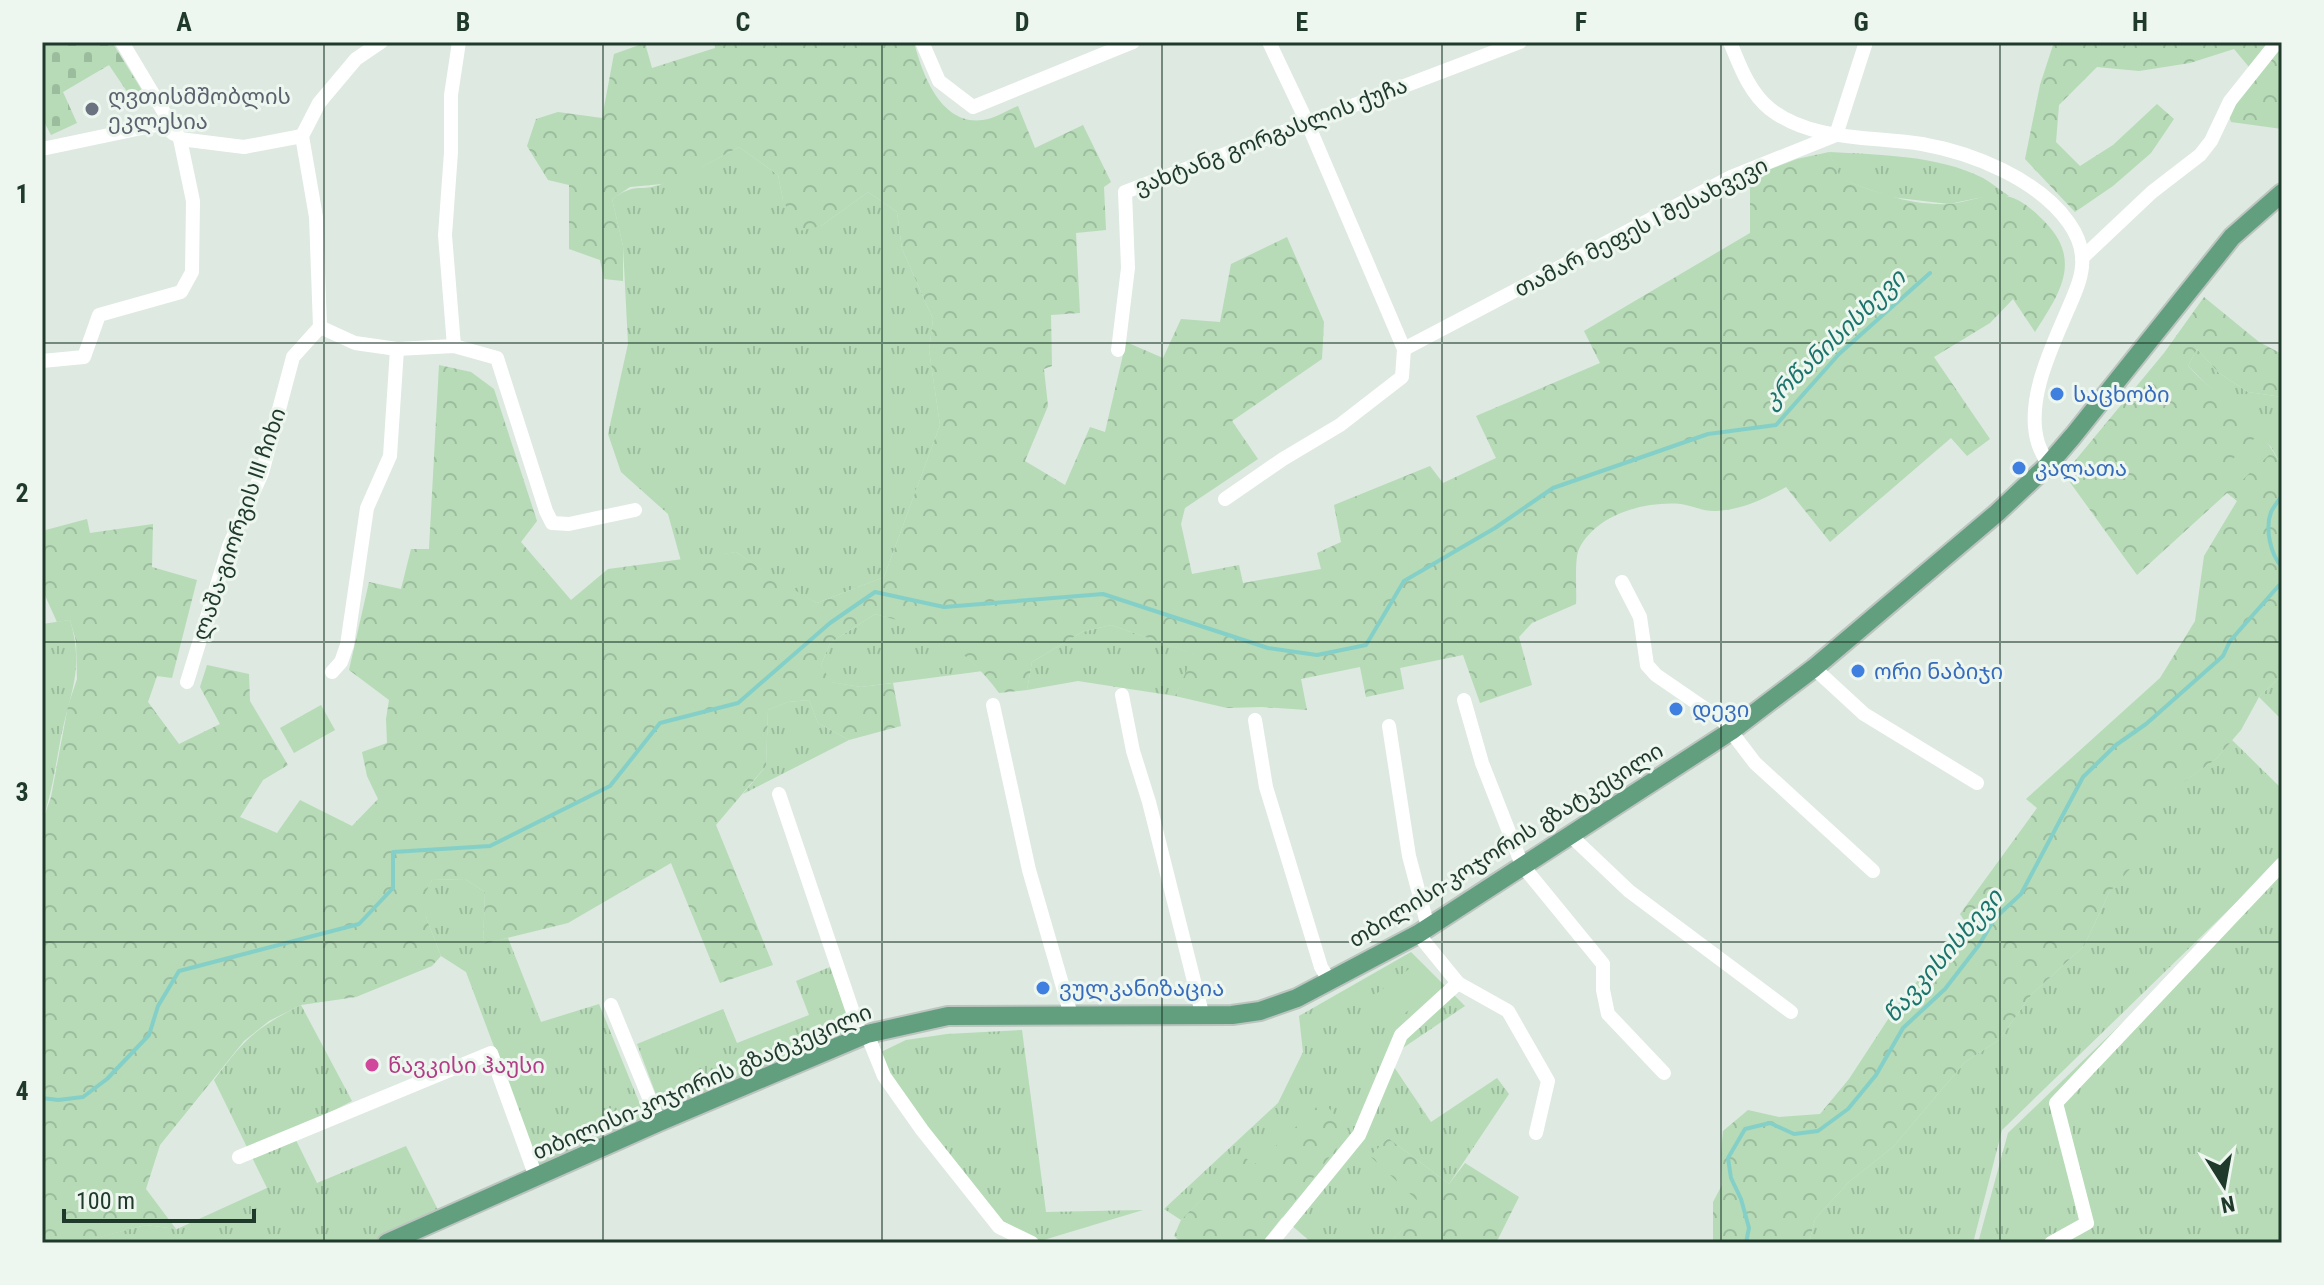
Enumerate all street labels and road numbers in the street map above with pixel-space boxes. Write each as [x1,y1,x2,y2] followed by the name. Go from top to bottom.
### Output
[1131,72,1411,201] street label: ვახტანგ გორგასლის ქუჩა
[1510,152,1772,302] street label: თამარ მეფეს I შესახვევი
[187,404,292,644] street label: ლაშა-გიორგის III ჩიხი
[1344,737,1668,953] street label: თბილისი-კოჯორის გზატკეცილი
[529,999,876,1166] street label: თბილისი-კოჯორის გზატკეცილი

